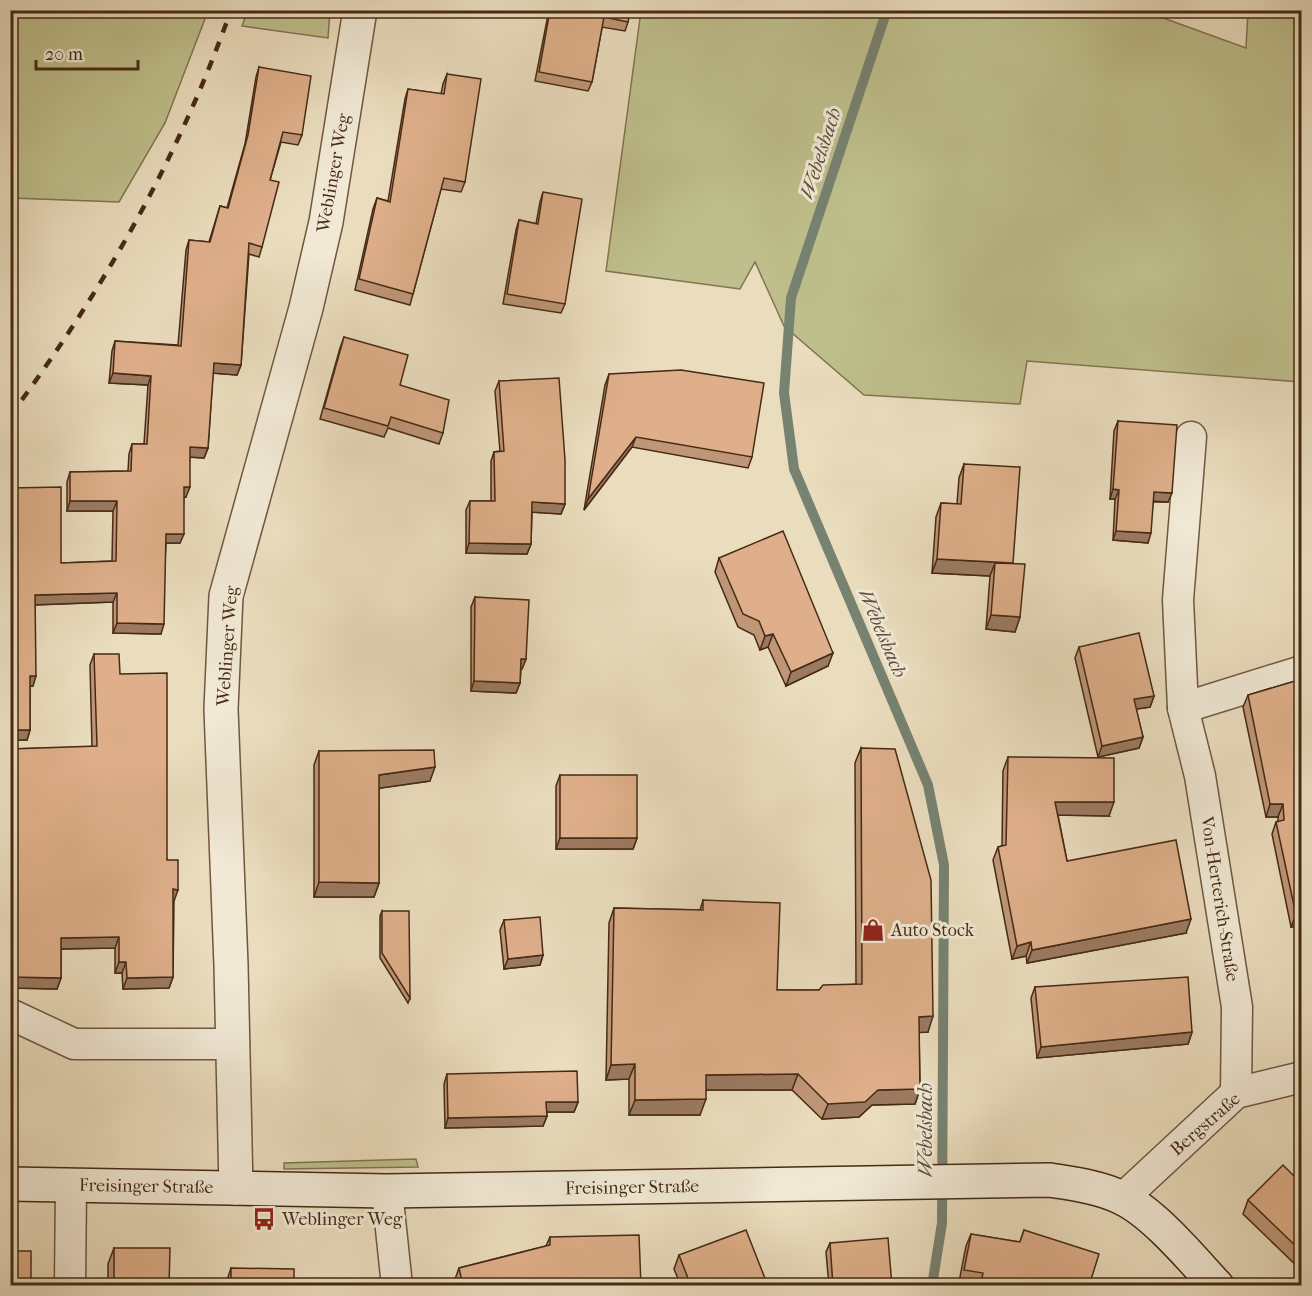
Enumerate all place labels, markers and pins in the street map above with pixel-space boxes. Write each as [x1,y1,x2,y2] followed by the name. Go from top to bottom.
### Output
[860,917,886,943] shop icon: Auto Stock
[890,920,975,941] place label: Auto Stock
[251,1206,277,1232] bus stop icon: Weblinger Weg
[281,1209,403,1230] place label: Weblinger Weg

